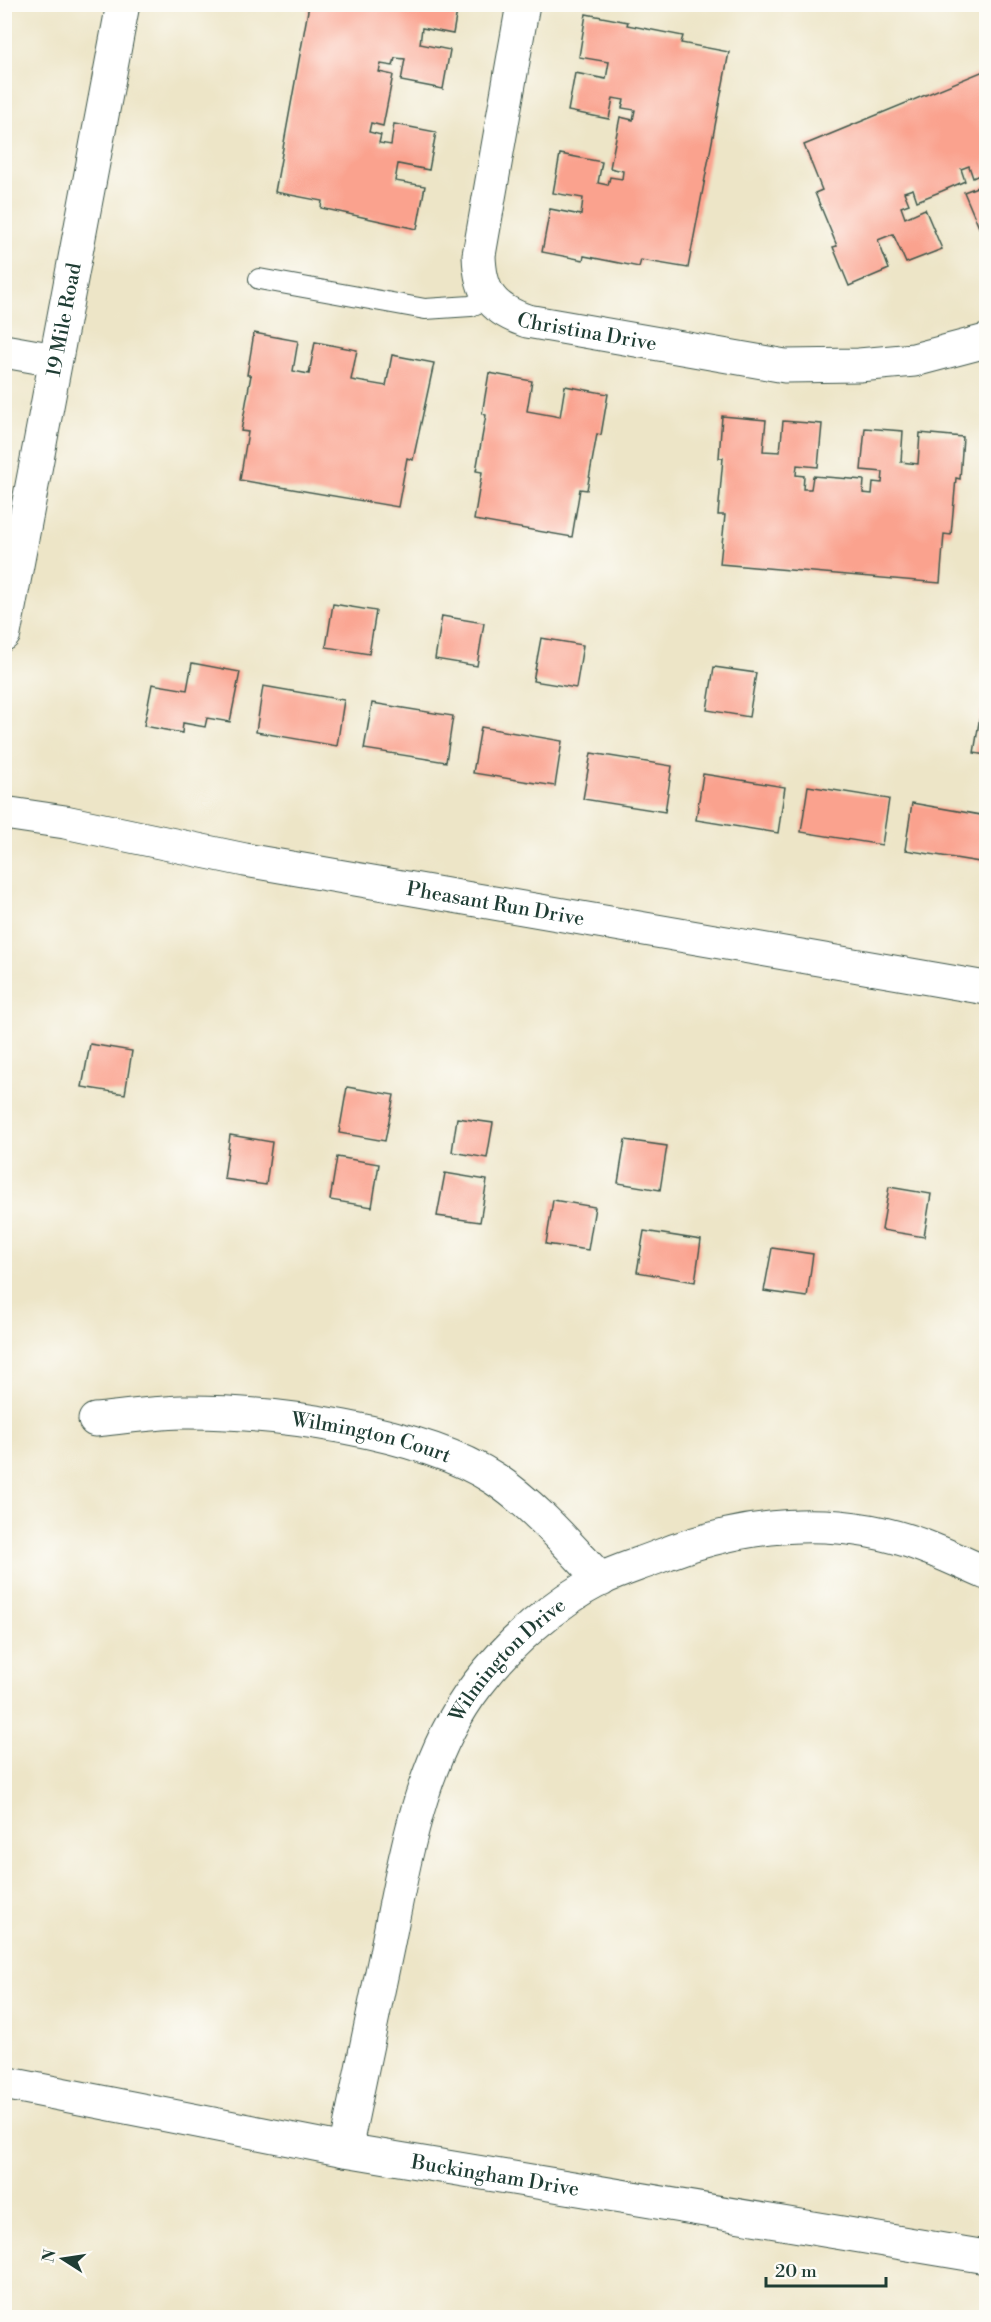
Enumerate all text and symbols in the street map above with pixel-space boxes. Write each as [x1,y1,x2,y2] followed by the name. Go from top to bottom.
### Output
[42,260,88,379] street label: 19 Mile Road
[513,307,659,357] street label: Christina Drive
[405,877,586,932] street label: Pheasant Run Drive
[289,1408,454,1469] street label: Wilmington Court
[444,1593,571,1728] street label: Wilmington Drive
[408,2150,581,2203] street label: Buckingham Drive
[33,2229,93,2289] north arrow
[38,2247,60,2264] text: N
[766,2250,886,2288] scale bar
[775,2260,817,2283] text: 20 m

